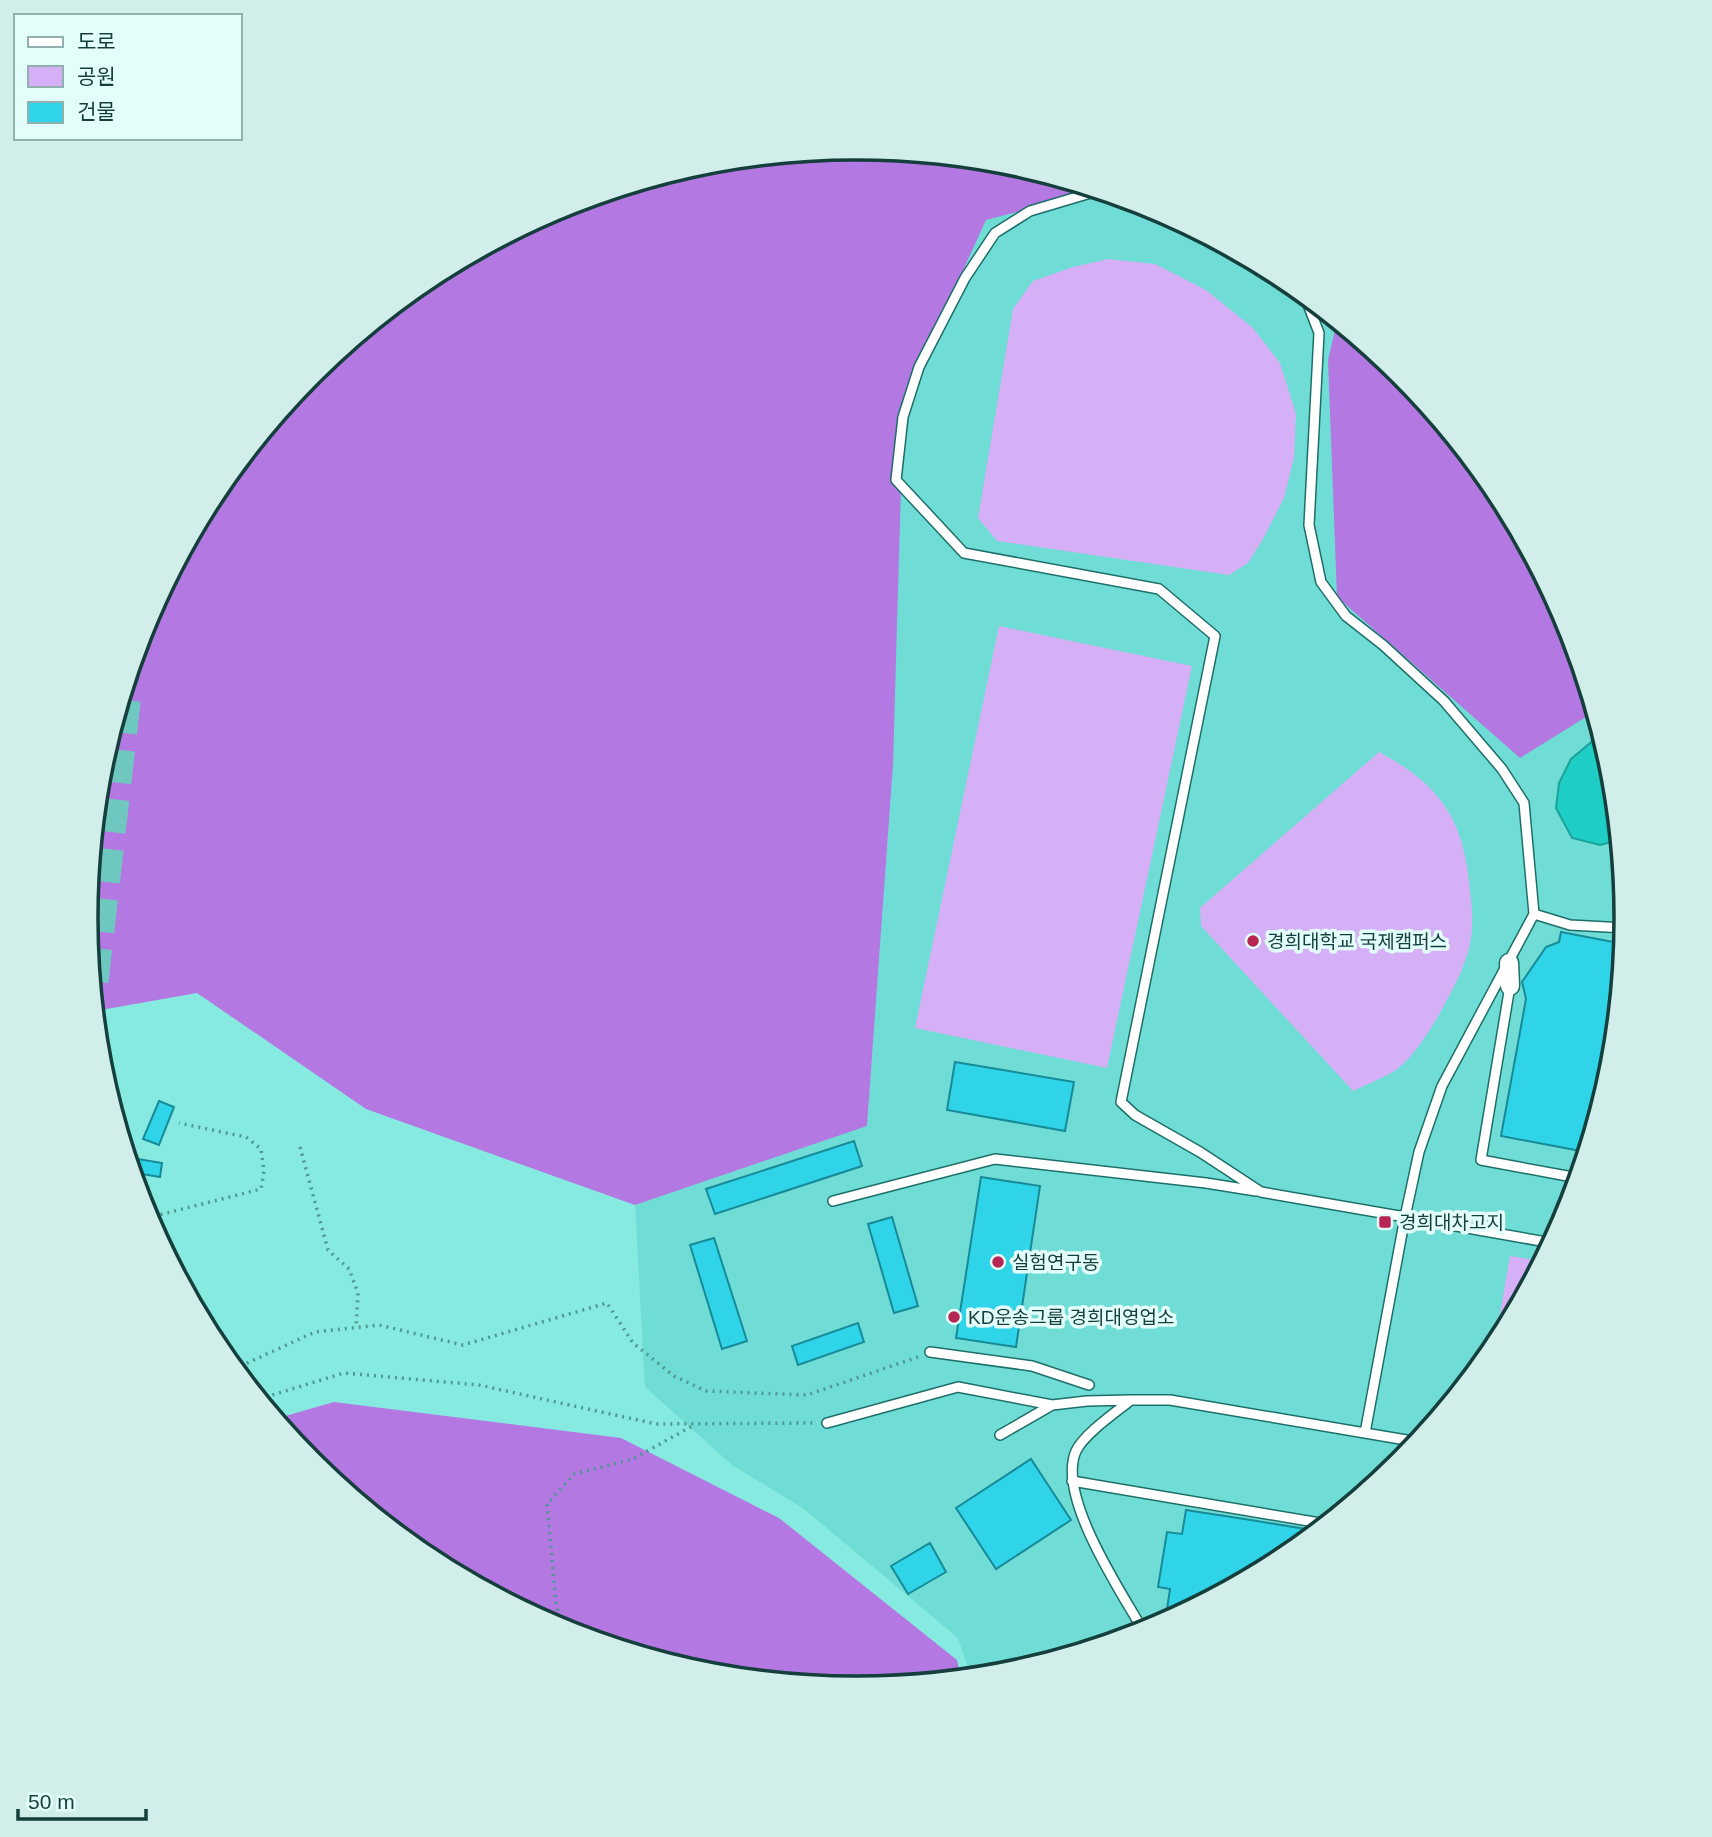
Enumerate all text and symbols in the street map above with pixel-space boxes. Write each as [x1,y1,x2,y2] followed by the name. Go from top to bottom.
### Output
[14,14,242,140] legend
[77,30,116,53] text: 도로
[77,65,116,88] text: 공원
[77,100,116,123] text: 건물
[1267,931,1447,952] place label: 경희대학교 국제캠퍼스
[1245,933,1261,949] marker: 경희대학교 국제캠퍼스
[1399,1212,1504,1233] place label: 경희대차고지
[1377,1214,1393,1230] marker: 경희대차고지
[1012,1252,1099,1273] place label: 실험연구동
[990,1254,1006,1270] marker: 실험연구동
[968,1307,1174,1328] place label: KD운송그룹 경희대영업소
[946,1309,962,1325] marker: KD운송그룹 경희대영업소
[18,1778,145,1822] scale bar
[28,1790,75,1813] text: 50 m

